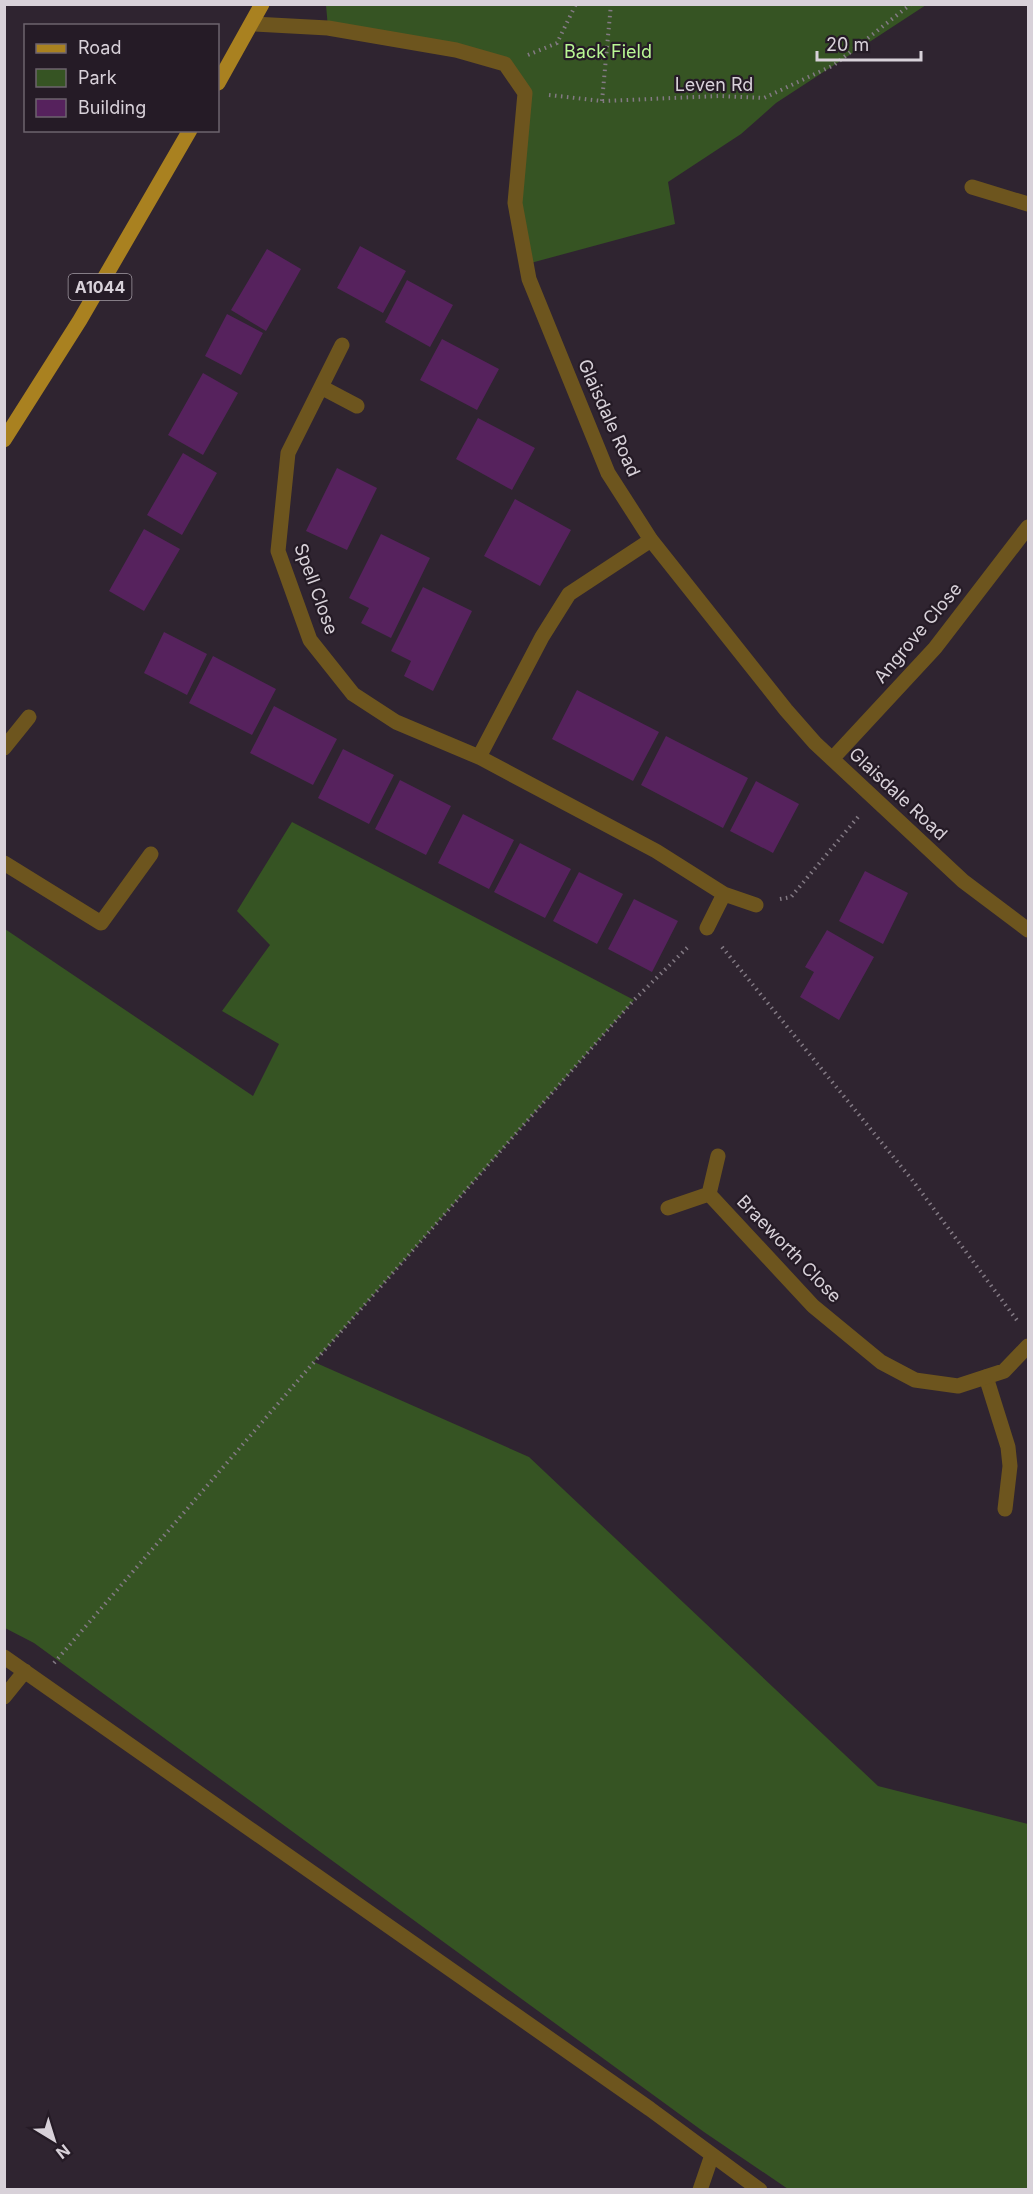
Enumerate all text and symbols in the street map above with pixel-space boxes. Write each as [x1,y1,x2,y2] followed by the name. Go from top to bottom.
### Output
[24,24,219,132] legend
[817,24,920,62] scale bar
[826,34,869,55] text: 20 m
[78,37,121,58] text: Road
[564,41,652,62] park label: Back Field
[78,67,117,88] text: Park
[675,74,753,95] street label: Leven Rd
[78,97,146,118] text: Building
[68,274,132,300] road number: A1044
[574,356,645,480] street label: Glaisdale Road
[290,541,343,637] street label: Spell Close
[870,578,966,687] street label: Angrove Close
[845,743,952,844] street label: Glaisdale Road
[733,1191,846,1307] street label: Braeworth Close
[24,2110,84,2170] north arrow
[52,2140,74,2163] text: N

